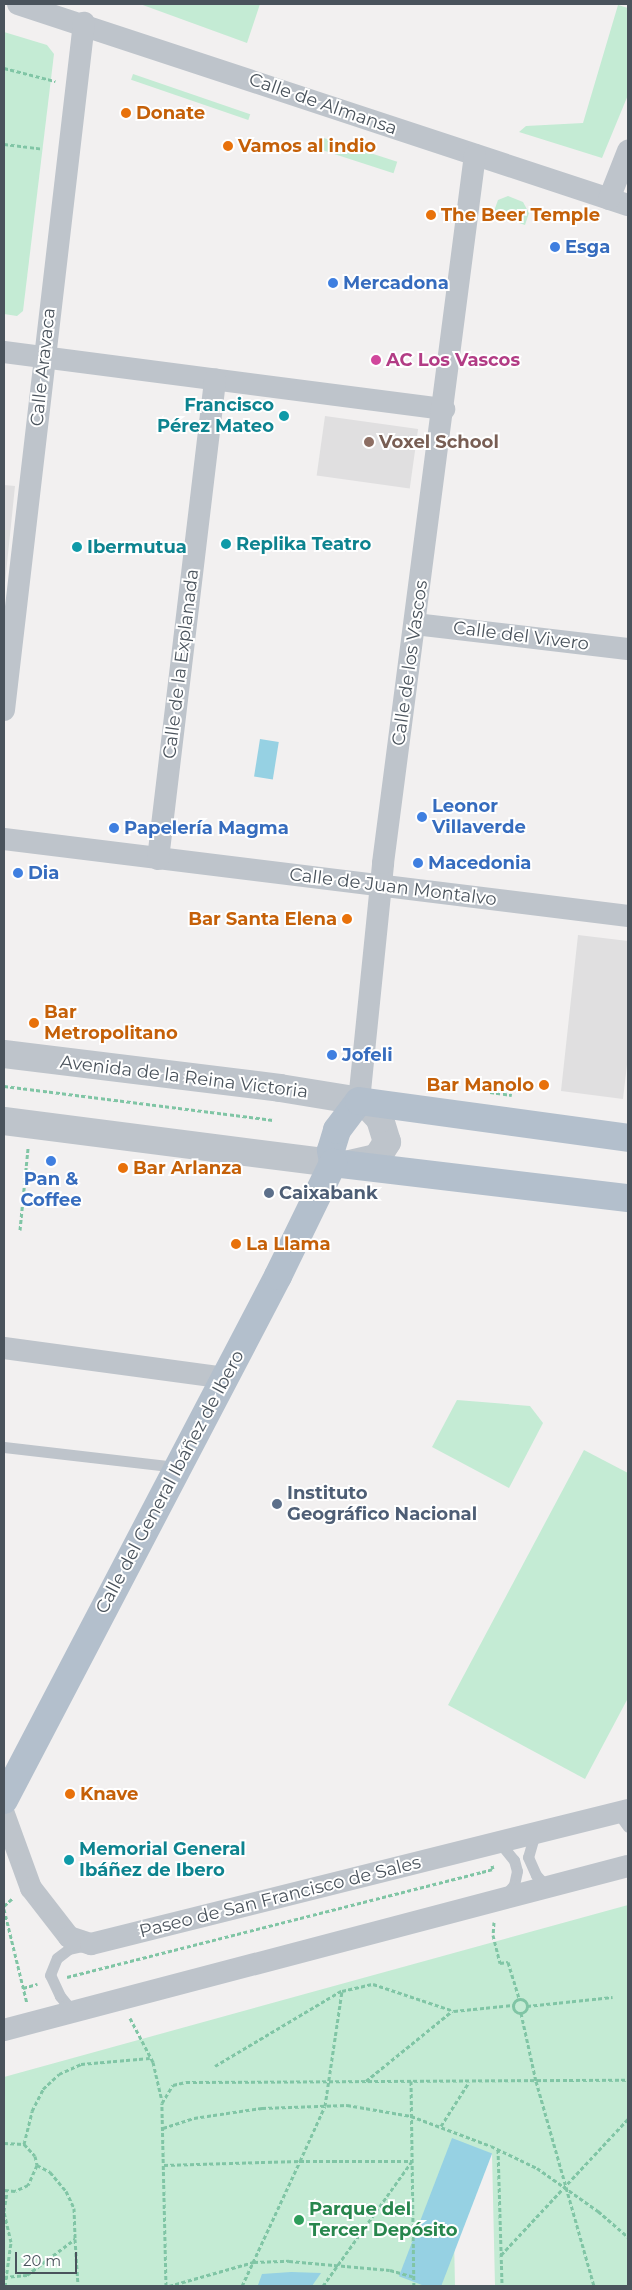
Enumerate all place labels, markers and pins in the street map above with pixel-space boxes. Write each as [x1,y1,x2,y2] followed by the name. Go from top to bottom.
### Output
[136,102,205,124] place label: Donate
[120,107,132,119] marker: Donate
[238,135,376,157] place label: Vamos al indio
[222,140,234,152] marker: Vamos al indio
[441,204,600,226] place label: The Beer Temple
[425,209,437,221] marker: The Beer Temple
[565,236,610,258] place label: Esga
[549,241,561,253] marker: Esga
[343,272,449,294] place label: Mercadona
[327,277,339,289] marker: Mercadona
[386,349,520,371] place label: AC Los Vascos
[370,354,382,366] marker: AC Los Vascos
[157,395,274,438] place label: Francisco Pérez Mateo
[278,410,290,422] marker: Francisco Pérez Mateo
[379,431,499,453] place label: Voxel School
[363,436,375,448] marker: Voxel School
[236,533,371,555] place label: Replika Teatro
[87,536,187,558] place label: Ibermutua
[220,538,232,550] marker: Replika Teatro
[71,541,83,553] marker: Ibermutua
[432,796,526,839] place label: Leonor Villaverde
[416,811,428,823] marker: Leonor Villaverde
[124,817,289,839] place label: Papelería Magma
[108,822,120,834] marker: Papelería Magma
[428,852,531,874] place label: Macedonia
[412,857,424,869] marker: Macedonia
[28,862,59,884] place label: Dia
[12,867,24,879] marker: Dia
[188,908,337,930] place label: Bar Santa Elena
[341,913,353,925] marker: Bar Santa Elena
[44,1002,178,1044] place label: Bar Metropolitano
[28,1017,40,1029] marker: Bar Metropolitano
[342,1044,393,1066] place label: Jofeli
[326,1049,338,1061] marker: Jofeli
[426,1074,534,1096] place label: Bar Manolo
[538,1079,550,1091] marker: Bar Manolo
[45,1155,57,1167] marker: Pan & Coffee
[133,1157,242,1179] place label: Bar Arlanza
[117,1162,129,1174] marker: Bar Arlanza
[20,1169,82,1212] place label: Pan & Coffee
[279,1182,378,1204] place label: Caixabank
[263,1187,275,1199] marker: Caixabank
[246,1233,331,1255] place label: La Llama
[230,1238,242,1250] marker: La Llama
[287,1483,477,1526] place label: Instituto Geográfico Nacional
[271,1498,283,1510] marker: Instituto Geográfico Nacional
[80,1783,138,1805] place label: Knave
[64,1788,76,1800] marker: Knave
[79,1839,246,1882] place label: Memorial General Ibáñez de Ibero
[63,1854,75,1866] marker: Memorial General Ibáñez de Ibero
[309,2199,458,2242] place label: Parque del Tercer Depósito
[293,2214,305,2226] marker: Parque del Tercer Depósito

